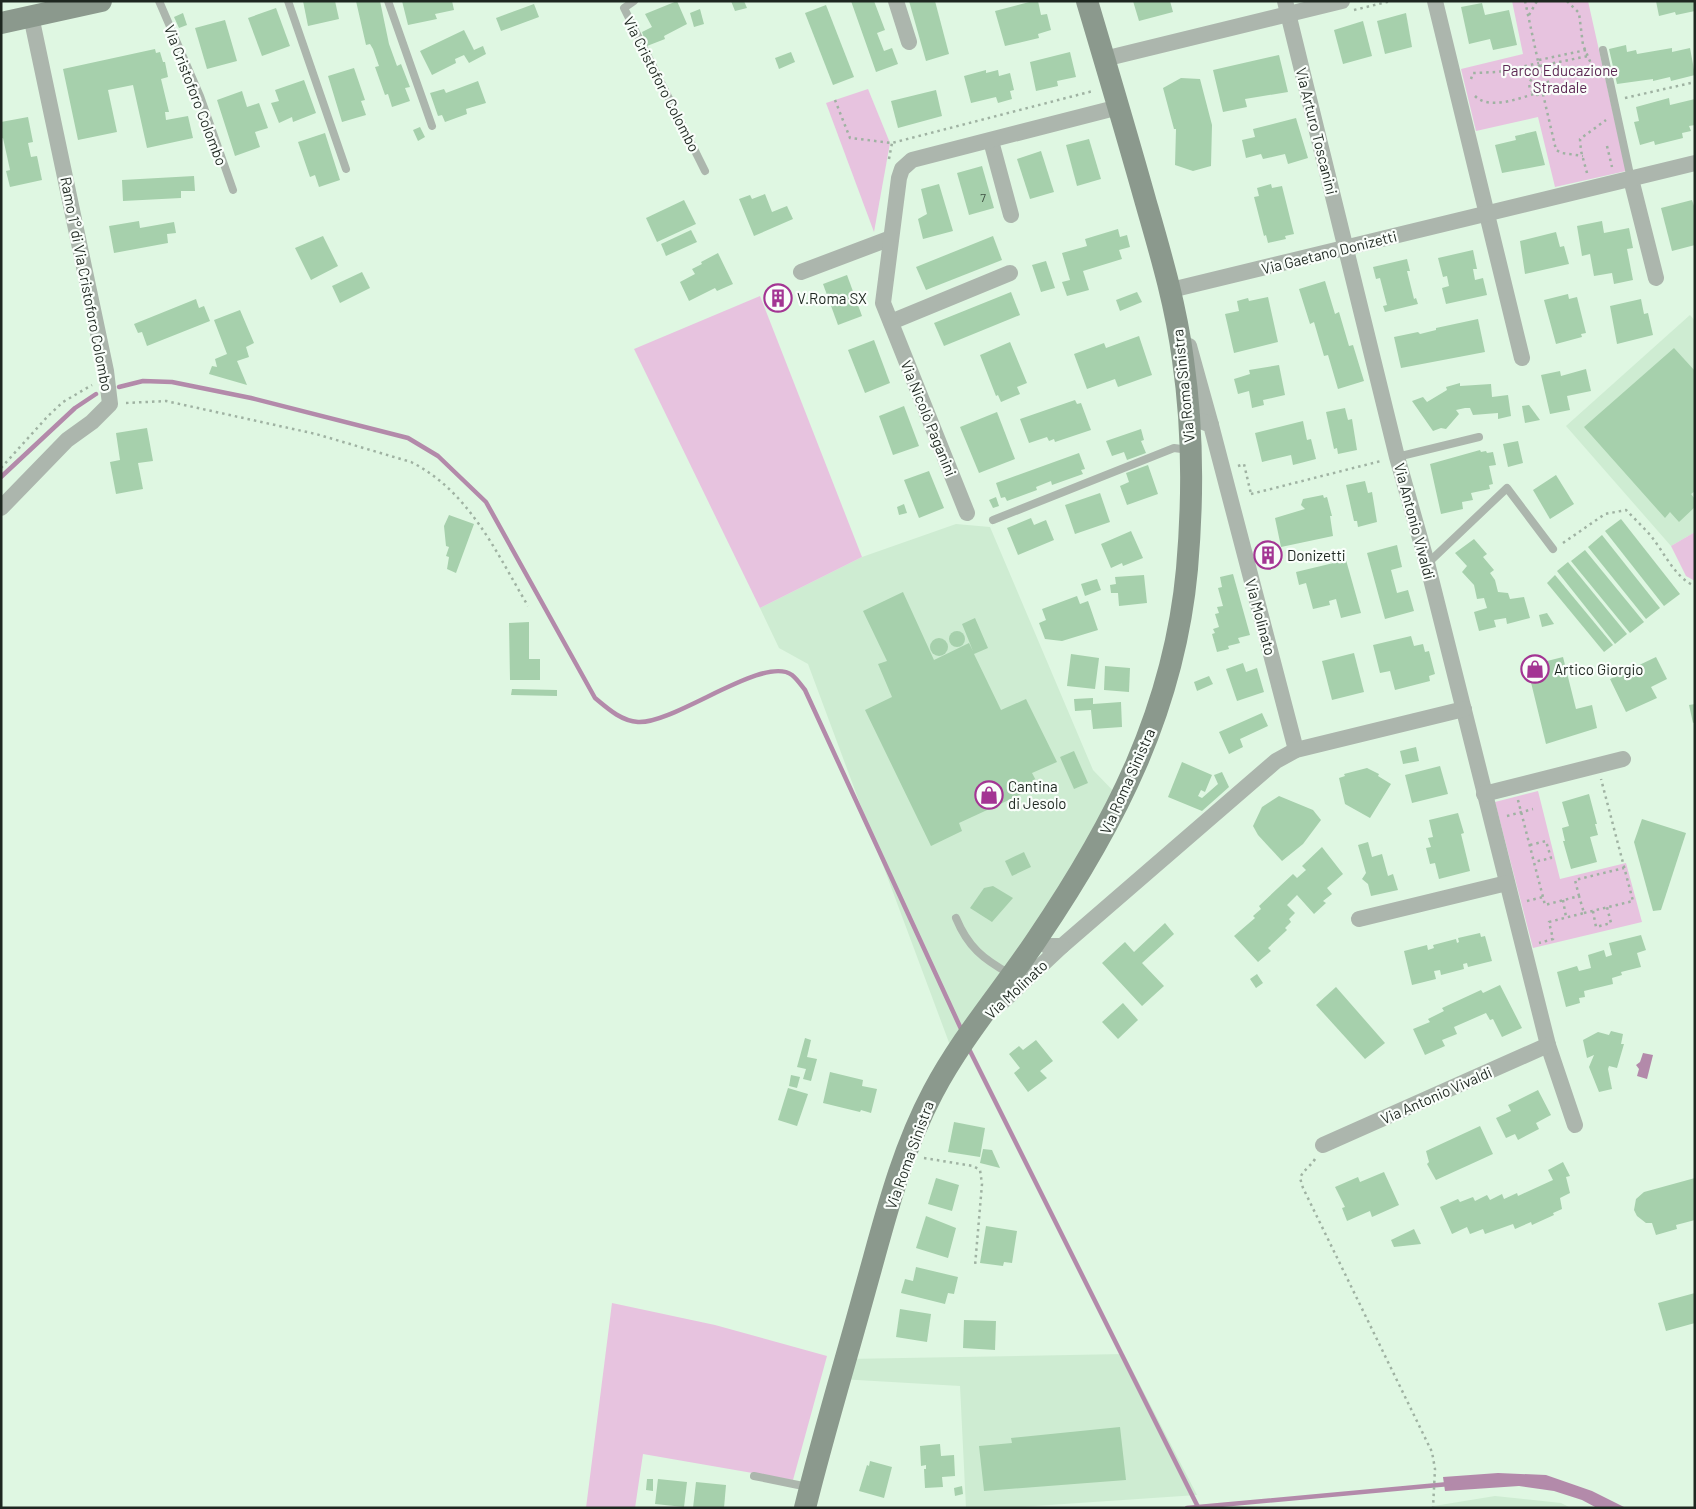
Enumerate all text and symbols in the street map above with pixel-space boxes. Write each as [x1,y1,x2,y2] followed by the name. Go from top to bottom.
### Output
[620,13,704,155] street label: Via Cristoforo Colombo
[161,22,231,168] street label: Via Cristoforo Colombo
[1502,61,1618,96] park label: Parco Educazione Stradale
[1293,66,1341,196] street label: Via Arturo Toscanini
[57,175,117,393] street label: Ramo 1° di Via Cristoforo Colombo
[980,190,986,204] house number: 7
[1259,226,1399,278] street label: Via Gaetano Donizetti
[763,283,793,313] building icon: V.Roma SX
[797,289,867,307] place label: V.Roma SX
[1168,328,1198,444] street label: Via Roma Sinistra
[897,357,961,479] street label: Via Nicolò Paganini
[1391,461,1439,581] street label: Via Antonio Vivaldi
[1253,540,1283,570] building icon: Donizetti
[1287,546,1346,564] place label: Donizetti
[1242,577,1280,657] street label: Via Molinato
[1520,654,1550,684] shop icon: Artico Giorgio
[1554,660,1644,678] place label: Artico Giorgio
[1096,725,1158,837] street label: Via Roma Sinistra
[1008,777,1067,812] place label: Cantina di Jesolo
[974,780,1004,810] shop icon: Cantina di Jesolo
[981,956,1051,1022] street label: Via Molinato
[1378,1062,1494,1128] street label: Via Antonio Vivaldi
[881,1098,937,1212] street label: Via Roma Sinistra

